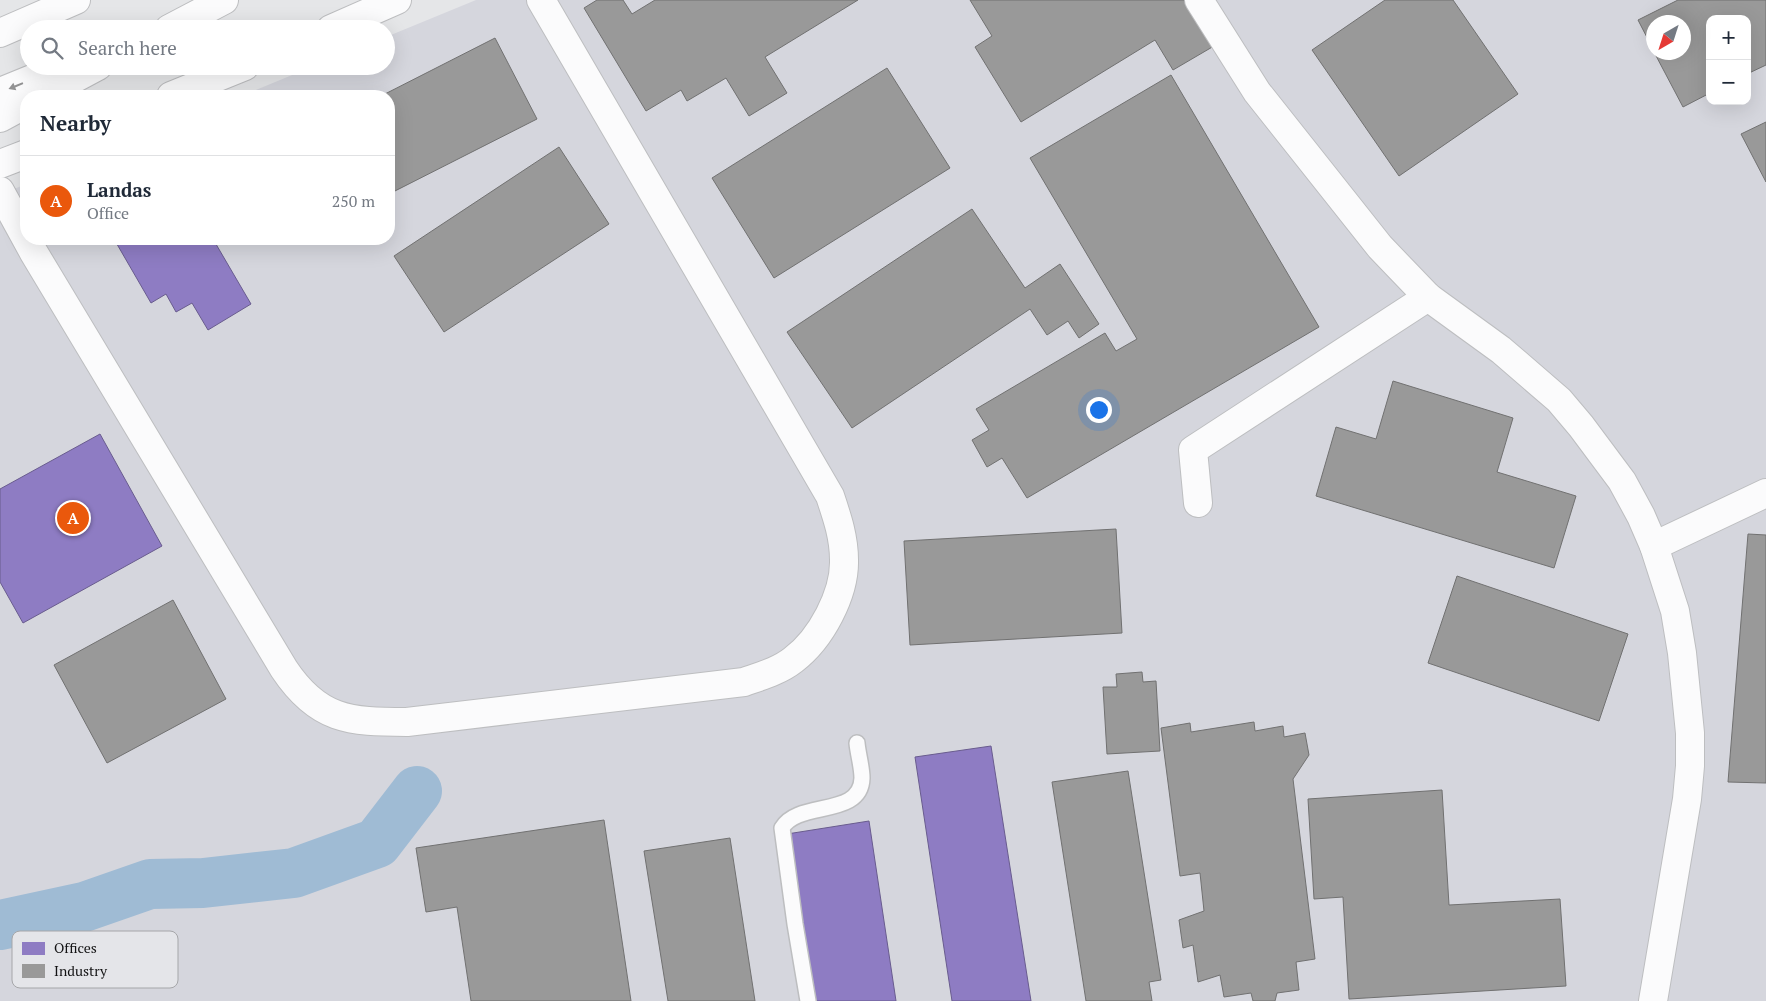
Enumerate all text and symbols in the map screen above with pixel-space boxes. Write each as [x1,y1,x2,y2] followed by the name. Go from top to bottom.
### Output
[1646,15,1691,60] north arrow
[1706,15,1751,105] map controls
[1706,15,1751,60] button: +
[20,20,395,75] search box
[38,34,66,62] icon: search
[78,35,177,60] text: Search here
[1706,60,1751,105] button: −
[8,82,23,90] one-way arrow
[40,109,111,137] text: Nearby
[87,177,151,202] text: Landas
[50,190,62,212] text: A
[332,190,375,212] text: 250 m
[87,202,129,224] text: Office
[1086,397,1112,423] your location
[57,499,89,537] pin: A
[12,931,178,988] legend
[54,938,97,957] text: Offices
[54,961,108,980] text: Industry

